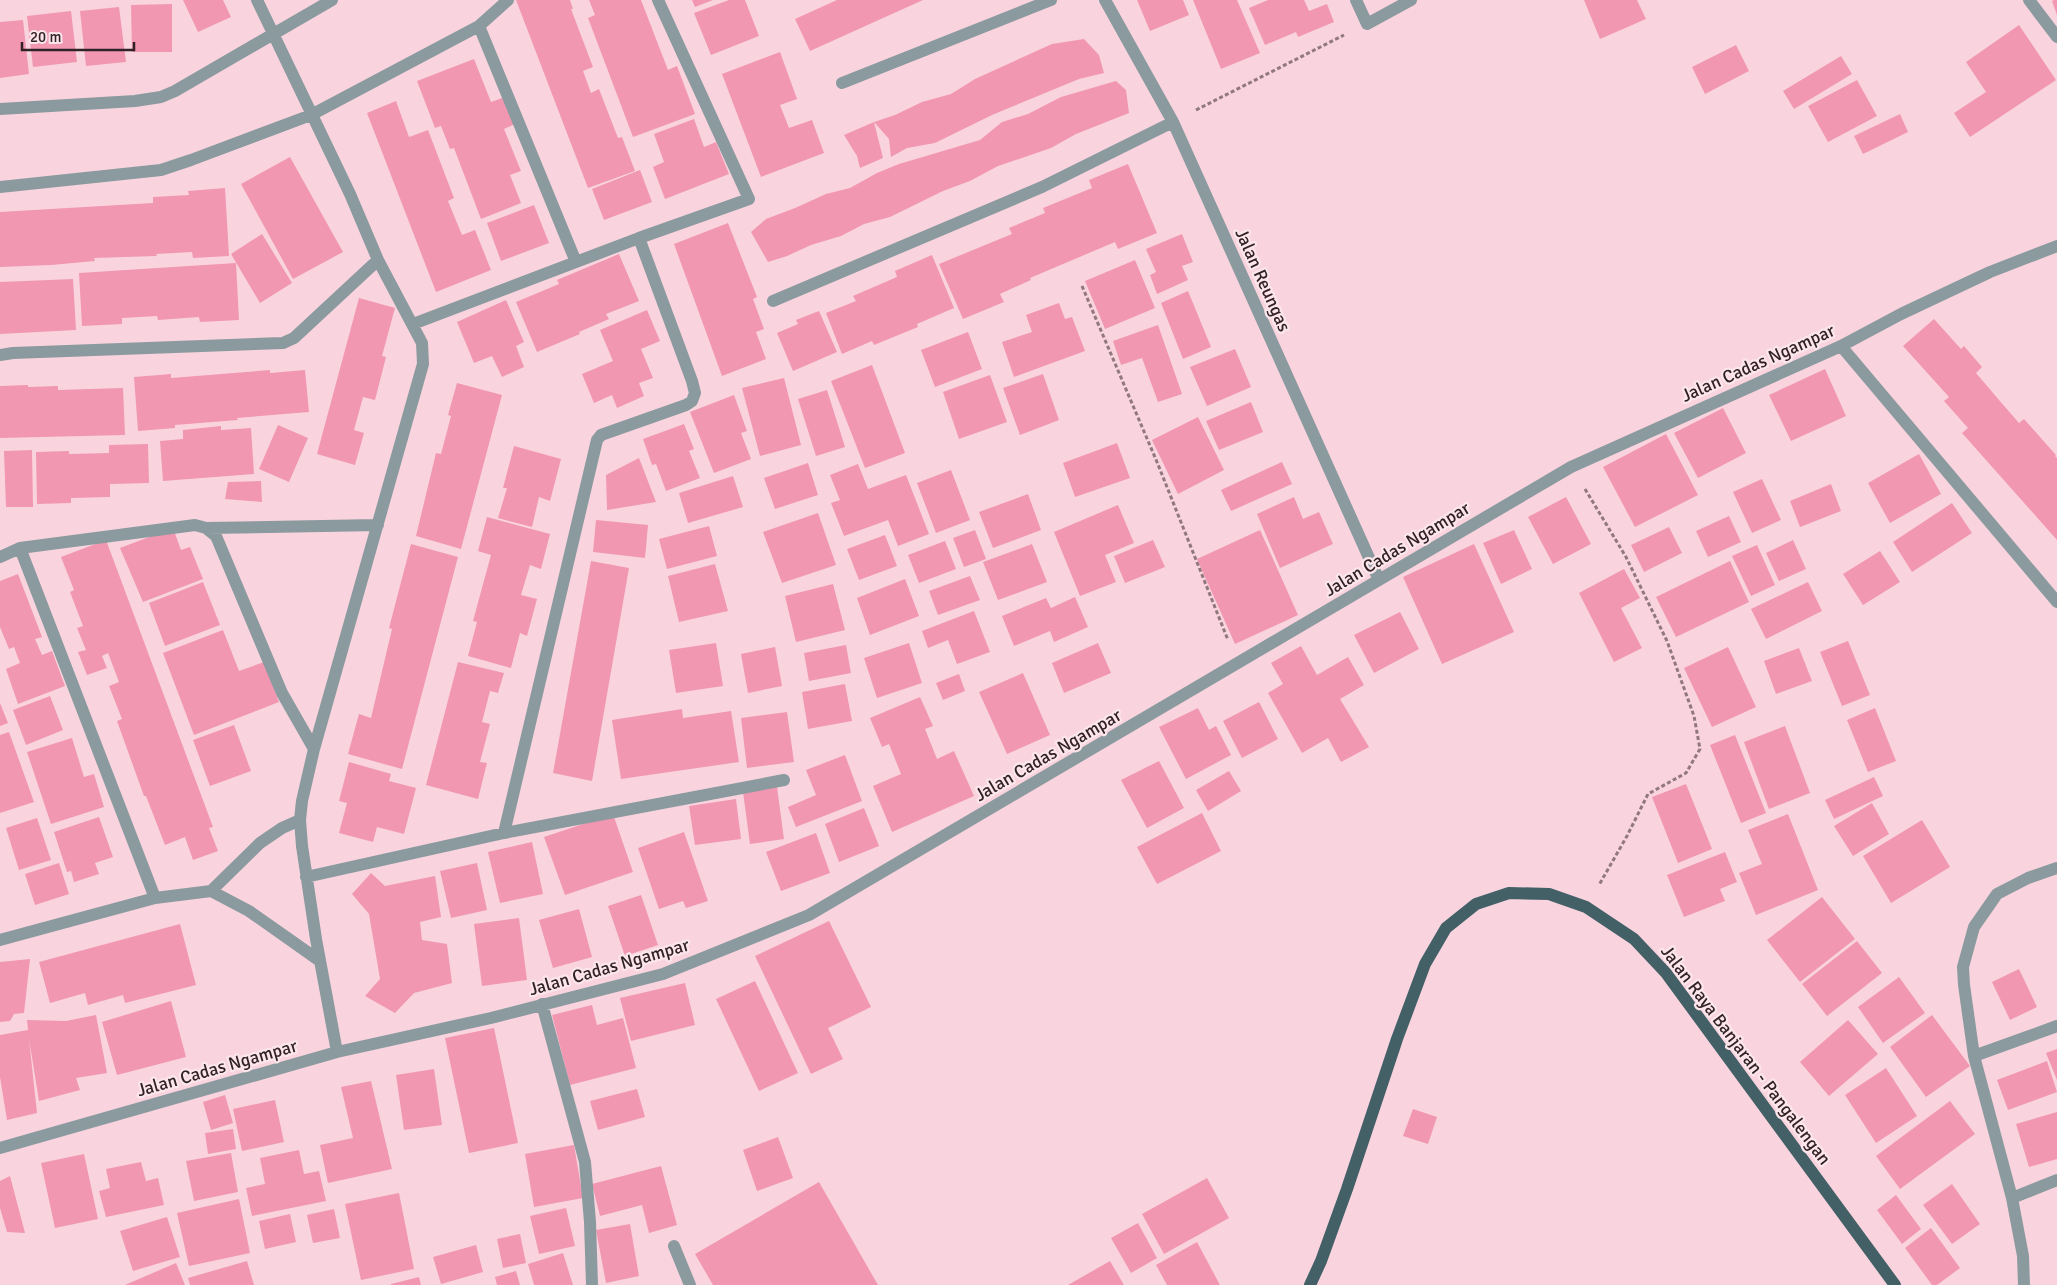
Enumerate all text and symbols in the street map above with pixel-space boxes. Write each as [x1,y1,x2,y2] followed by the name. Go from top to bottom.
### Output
[22,20,135,52] scale bar
[30,28,61,46] text: 20 m
[1230,225,1296,335] street label: Jalan Reungas
[1678,319,1839,407] street label: Jalan Cadas Ngampar
[1320,497,1474,601] street label: Jalan Cadas Ngampar
[971,704,1126,806] street label: Jalan Cadas Ngampar
[526,933,692,1000] street label: Jalan Cadas Ngampar
[1656,941,1836,1169] street label: Jalan Raya Banjaran - Pangalengan
[134,1034,300,1101] street label: Jalan Cadas Ngampar

